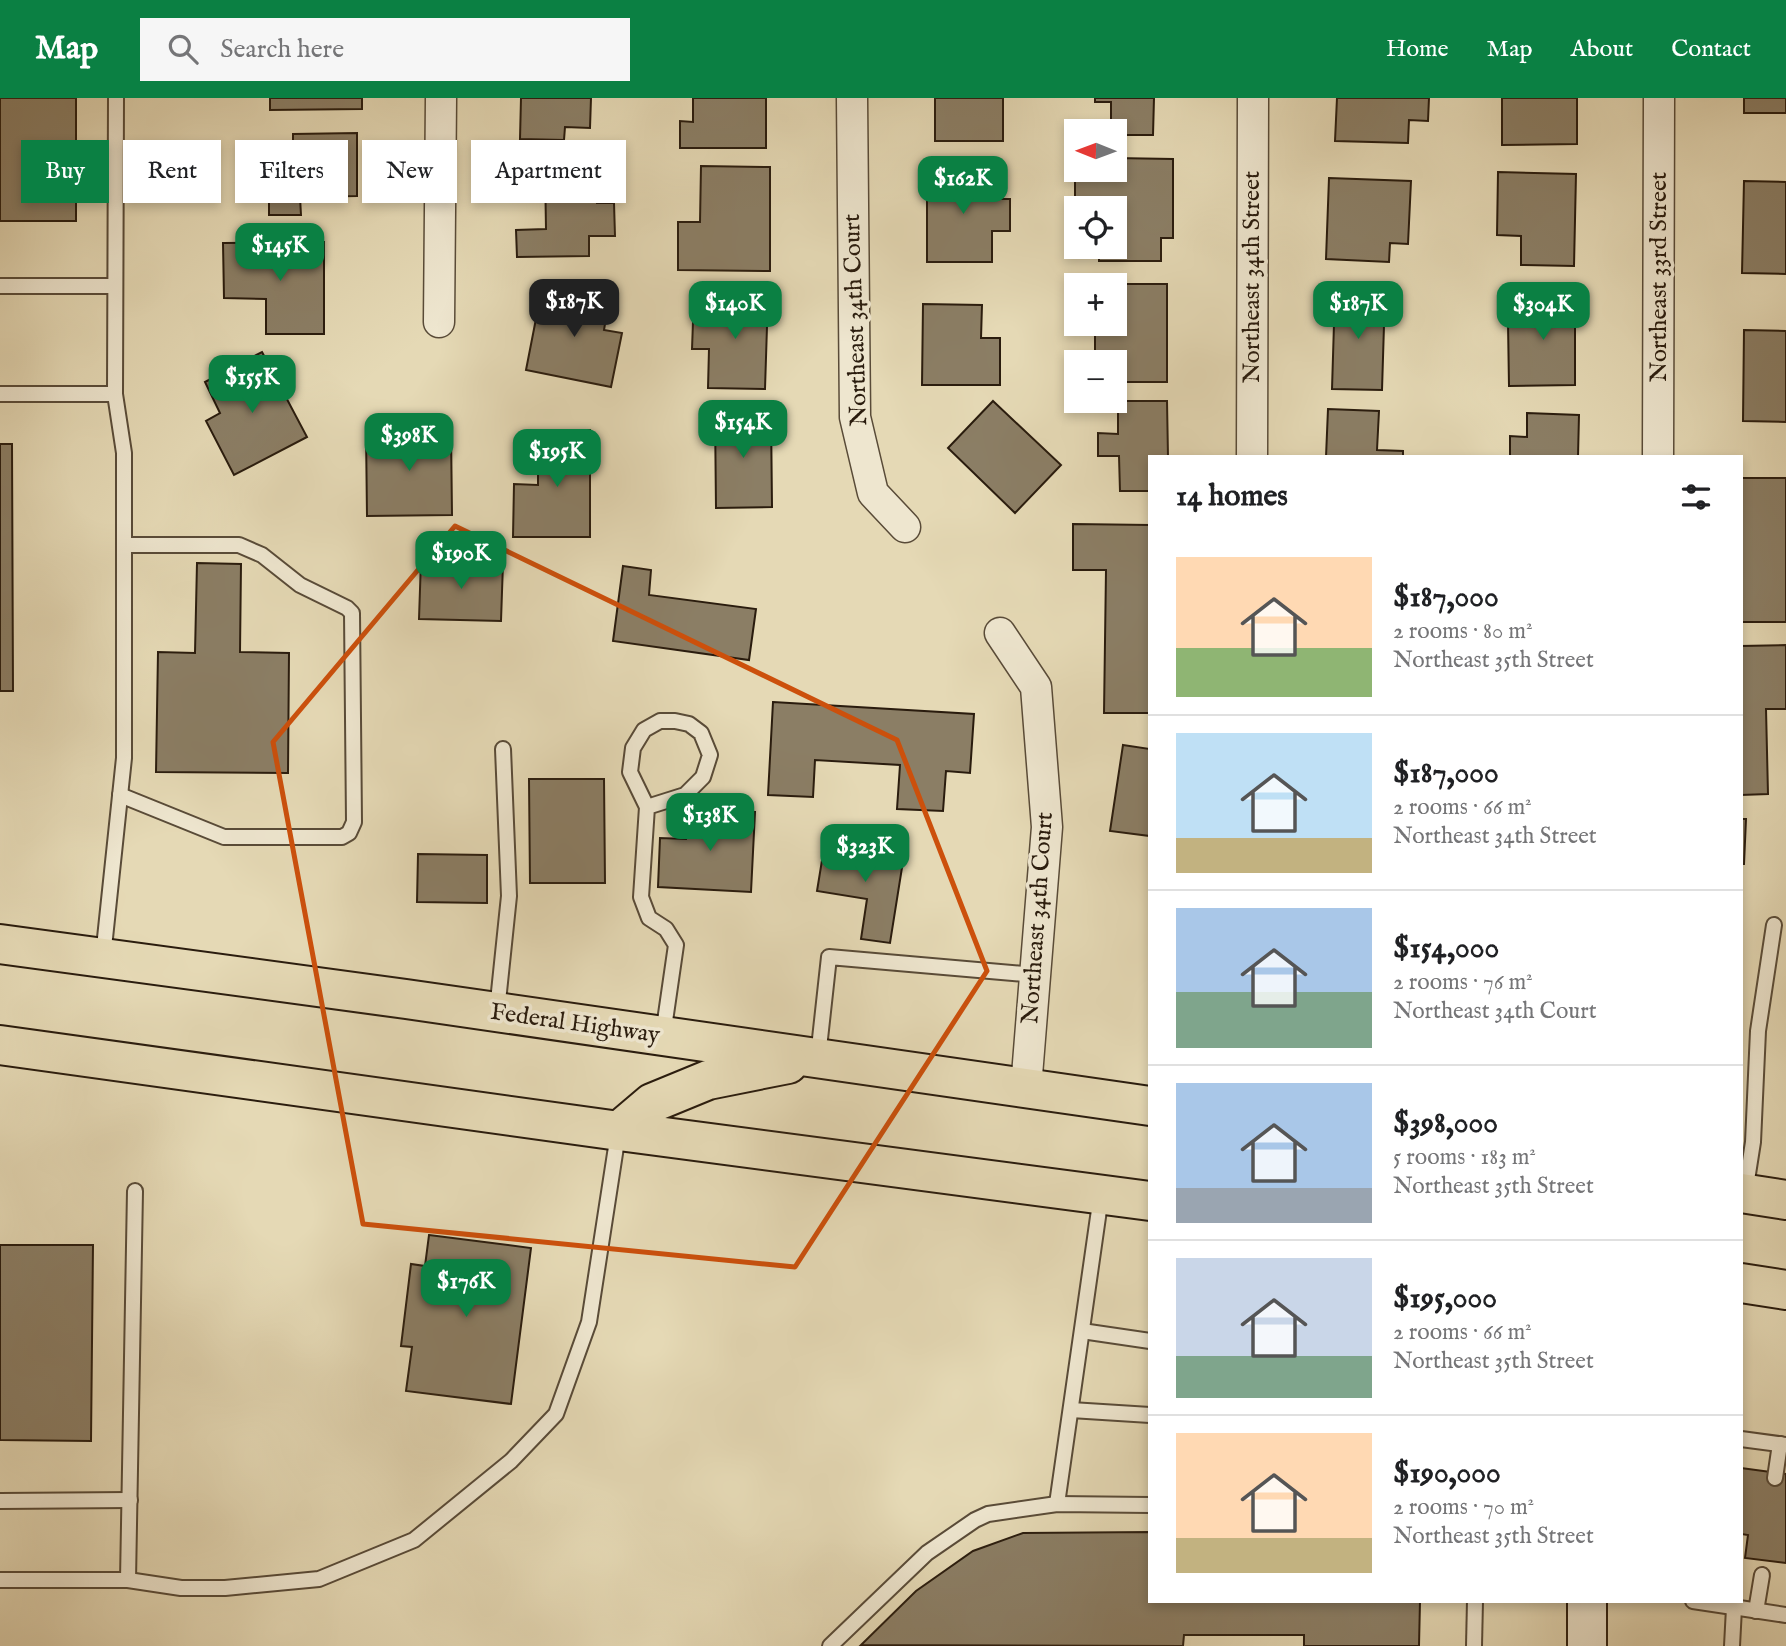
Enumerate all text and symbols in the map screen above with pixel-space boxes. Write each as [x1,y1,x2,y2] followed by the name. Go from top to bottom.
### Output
[140,18,630,81] search box
[35,28,98,70] text: Map
[164,30,202,68] icon: search
[220,33,344,66] text: Search here
[1386,34,1449,65] text: Home
[1487,34,1533,65] text: Map
[1571,34,1633,65] text: About
[1671,34,1751,65] text: Contact
[1064,119,1127,182] north arrow
[1064,119,1127,413] map controls
[21,140,109,203] chip: Buy
[123,140,221,203] chip: Rent
[235,140,348,203] chip: Filters
[362,140,457,203] chip: New
[471,140,626,203] chip: Apartment
[914,156,1012,216] pin: $162K
[934,164,992,193] text: $162K
[1237,171,1268,383] street label: Northeast 34th Street
[1644,172,1675,382] street label: Northeast 33rd Street
[1064,196,1127,259] button: locate
[837,213,875,427] street label: Northeast 34th Court
[231,223,329,283] pin: $145K
[251,231,309,260] text: $145K
[1064,273,1127,336] button: +
[525,280,623,339] pin: $187K
[686,282,784,341] pin: $140K
[1309,282,1407,341] pin: $187K
[1494,282,1592,342] pin: $304K
[545,287,603,316] text: $187K
[705,289,765,318] text: $140K
[1329,289,1387,318] text: $187K
[1513,290,1573,319] text: $304K
[1064,350,1127,413] button: −
[203,356,301,415] pin: $155K
[225,363,279,392] text: $155K
[694,400,792,460] pin: $154K
[714,408,772,437] text: $154K
[360,414,458,473] pin: $398K
[380,421,438,450] text: $398K
[508,430,606,489] pin: $195K
[529,437,585,466] text: $195K
[1176,478,1288,516] text: 14 homes
[1677,478,1715,516] icon: filters
[412,532,510,591] pin: $190K
[431,539,491,568] text: $190K
[1393,579,1499,617] text: $187,000
[1232,585,1316,669] icon: home
[1393,617,1533,646] text: 2 rooms · 80 m²
[1393,646,1594,675] text: Northeast 35th Street
[1393,755,1499,793] text: $187,000
[1232,761,1316,845] icon: home
[1393,793,1532,822] text: 2 rooms · 66 m²
[661,794,759,853] pin: $138K
[682,801,738,830] text: $138K
[1015,811,1061,1025] street label: Northeast 34th Court
[1393,822,1597,851] text: Northeast 34th Street
[816,824,914,884] pin: $323K
[836,832,894,861] text: $323K
[1393,930,1499,968] text: $154,000
[1232,936,1316,1020] icon: home
[1393,968,1533,997] text: 2 rooms · 76 m²
[488,997,662,1051] street label: Federal Highway
[1393,997,1597,1026] text: Northeast 34th Court
[1393,1105,1498,1143] text: $398,000
[1232,1111,1316,1195] icon: home
[1393,1143,1536,1172] text: 5 rooms · 183 m²
[1393,1172,1594,1201] text: Northeast 35th Street
[417,1260,515,1319] pin: $176K
[437,1267,495,1296] text: $176K
[1393,1280,1497,1318] text: $195,000
[1232,1286,1316,1370] icon: home
[1393,1318,1532,1347] text: 2 rooms · 66 m²
[1393,1347,1594,1376] text: Northeast 35th Street
[1393,1455,1501,1493] text: $190,000
[1232,1461,1316,1545] icon: home
[1393,1493,1534,1522] text: 2 rooms · 70 m²
[1393,1522,1594,1551] text: Northeast 35th Street

